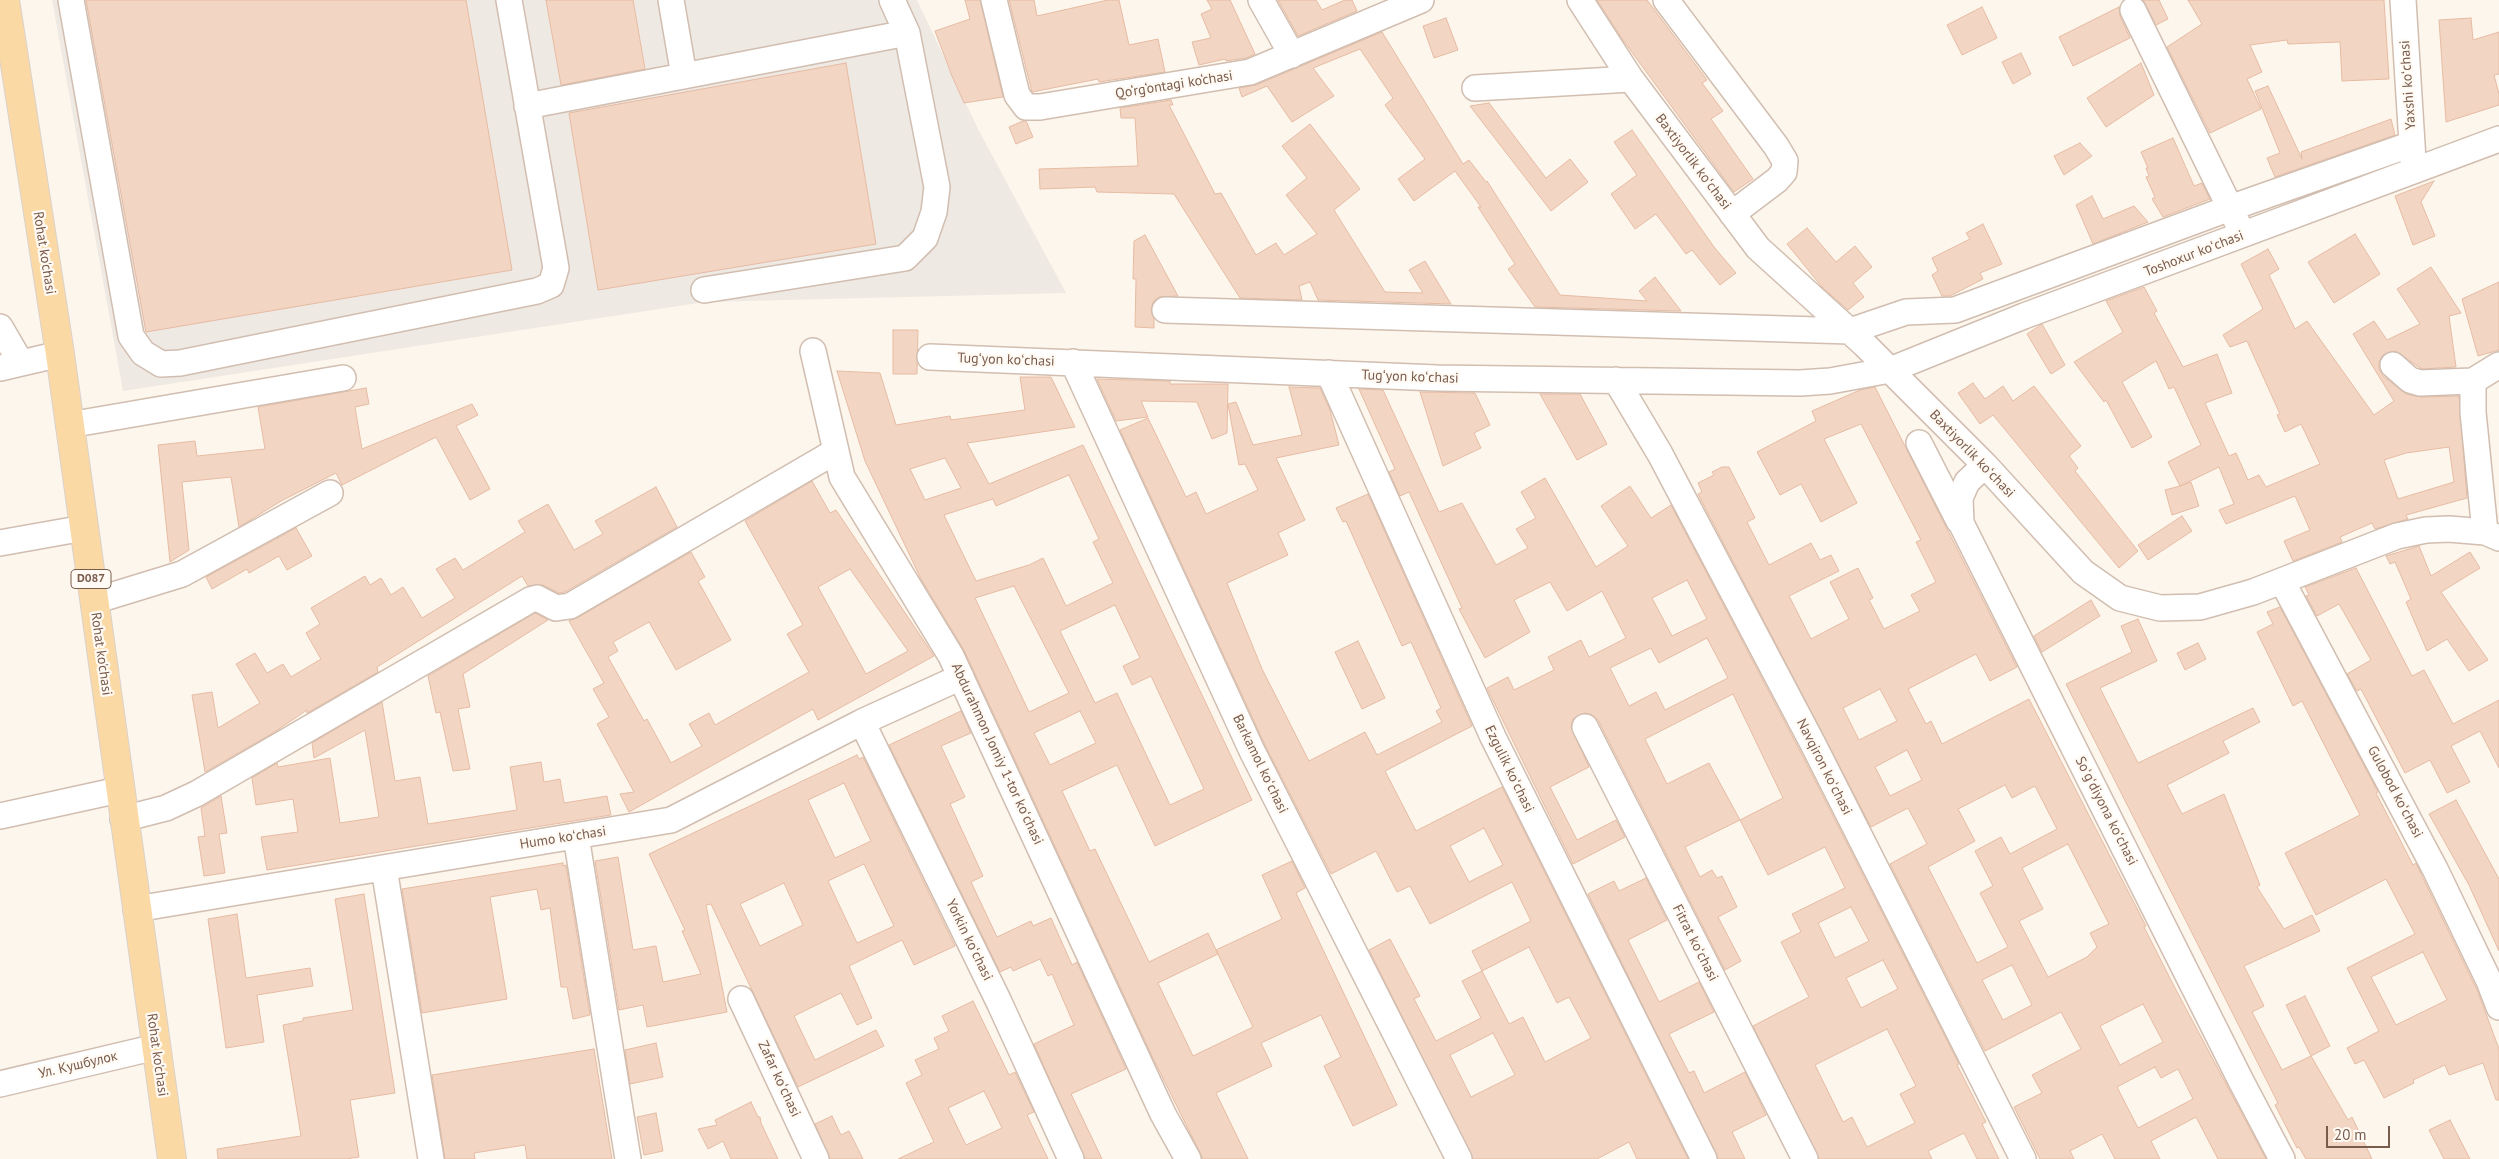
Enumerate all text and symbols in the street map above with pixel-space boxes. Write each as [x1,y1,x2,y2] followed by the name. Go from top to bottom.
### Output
[2396,40,2420,130] street label: Yaxshi koʻchasi
[1114,67,1234,103] street label: Qo‘rg‘ontagi ko‘chasi
[1652,111,1734,213] street label: Baxtiyorlik koʻchasi
[29,210,59,296] street label: Rohat ko'chasi
[2142,227,2246,281] street label: Toshoxur koʻchasi
[957,350,1055,370] street label: Tugʻyon koʻchasi
[1361,367,1459,387] street label: Tugʻyon koʻchasi
[1926,407,2018,501] street label: Baxtiyorlik koʻchasi
[71,570,111,588] road number: D087
[87,611,115,697] street label: Rohat ko'chasi
[947,661,1047,847] street label: Abdurahmon Jomiy 1-tor koʻchasi
[1229,712,1291,816] street label: Barkamol koʻchasi
[1793,716,1855,818] street label: Navqiron koʻchasi
[1481,723,1537,815] street label: Ezgulik koʻchasi
[2364,743,2426,841] street label: Gulobod koʻchasi
[2071,754,2141,868] street label: Soʻgʻdiyona koʻchasi
[519,823,607,853] street label: Humo koʻchasi
[942,897,996,983] street label: Yorkin koʻchasi
[1669,902,1721,984] street label: Fitrat koʻchasi
[143,1012,171,1098] street label: Rohat ko'chasi
[754,1038,804,1120] street label: Zafar koʻchasi
[37,1048,119,1082] street label: Ул. Кушбулок
[2329,1116,2393,1148] scale bar
[2334,1125,2367,1144] text: 20 m

